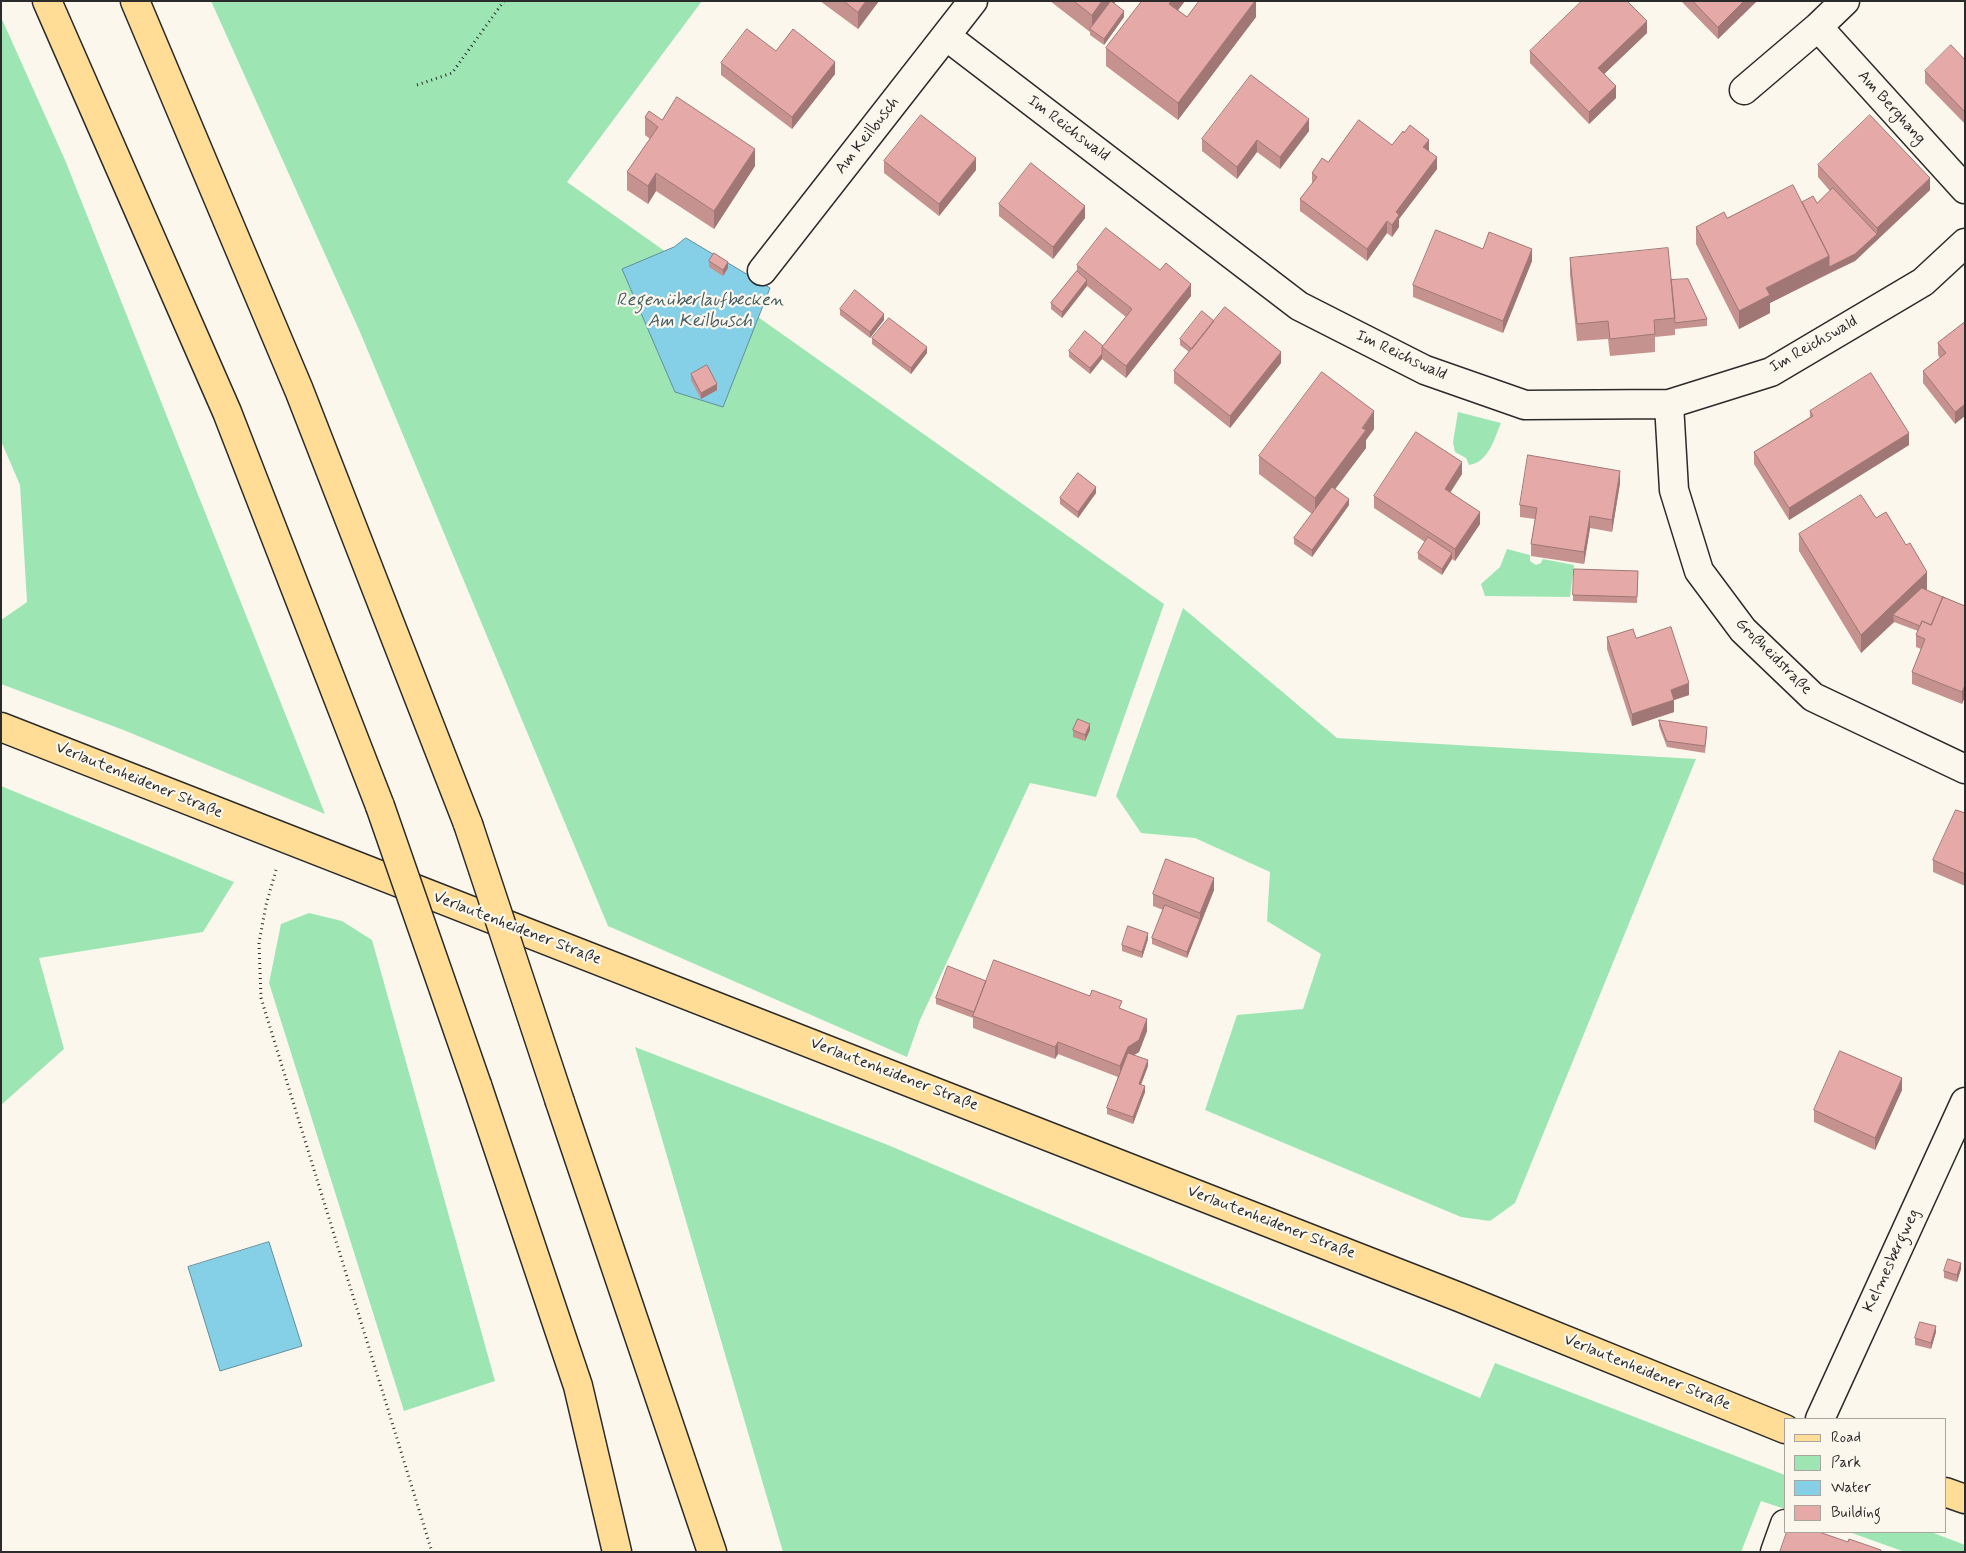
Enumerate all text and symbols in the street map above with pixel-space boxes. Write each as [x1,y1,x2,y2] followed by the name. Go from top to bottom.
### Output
[1853,67,1929,149] street label: Am Berghang
[1023,92,1113,166] street label: Im Reichswald
[832,94,904,178] street label: Am Keilbusch
[616,290,784,332] water label: Regenüberlaufbecken Am Keilbusch
[1767,312,1861,378] street label: Im Reichswald
[1353,327,1449,385] street label: Im Reichswald
[1730,614,1816,700] street label: Großheidstraße
[53,739,225,823] street label: Verlautenheidener Straße
[430,888,604,970] street label: Verlautenheidener Straße
[807,1034,981,1116] street label: Verlautenheidener Straße
[1184,1182,1358,1264] street label: Verlautenheidener Straße
[1860,1206,1924,1316] street label: Kelmesbergweg
[1561,1331,1733,1415] street label: Verlautenheidener Straße
[1784,1418,1946,1533] legend
[1831,1428,1861,1448] text: Road
[1831,1453,1861,1473] text: Park
[1831,1478,1871,1498] text: Water
[1831,1503,1881,1523] text: Building

